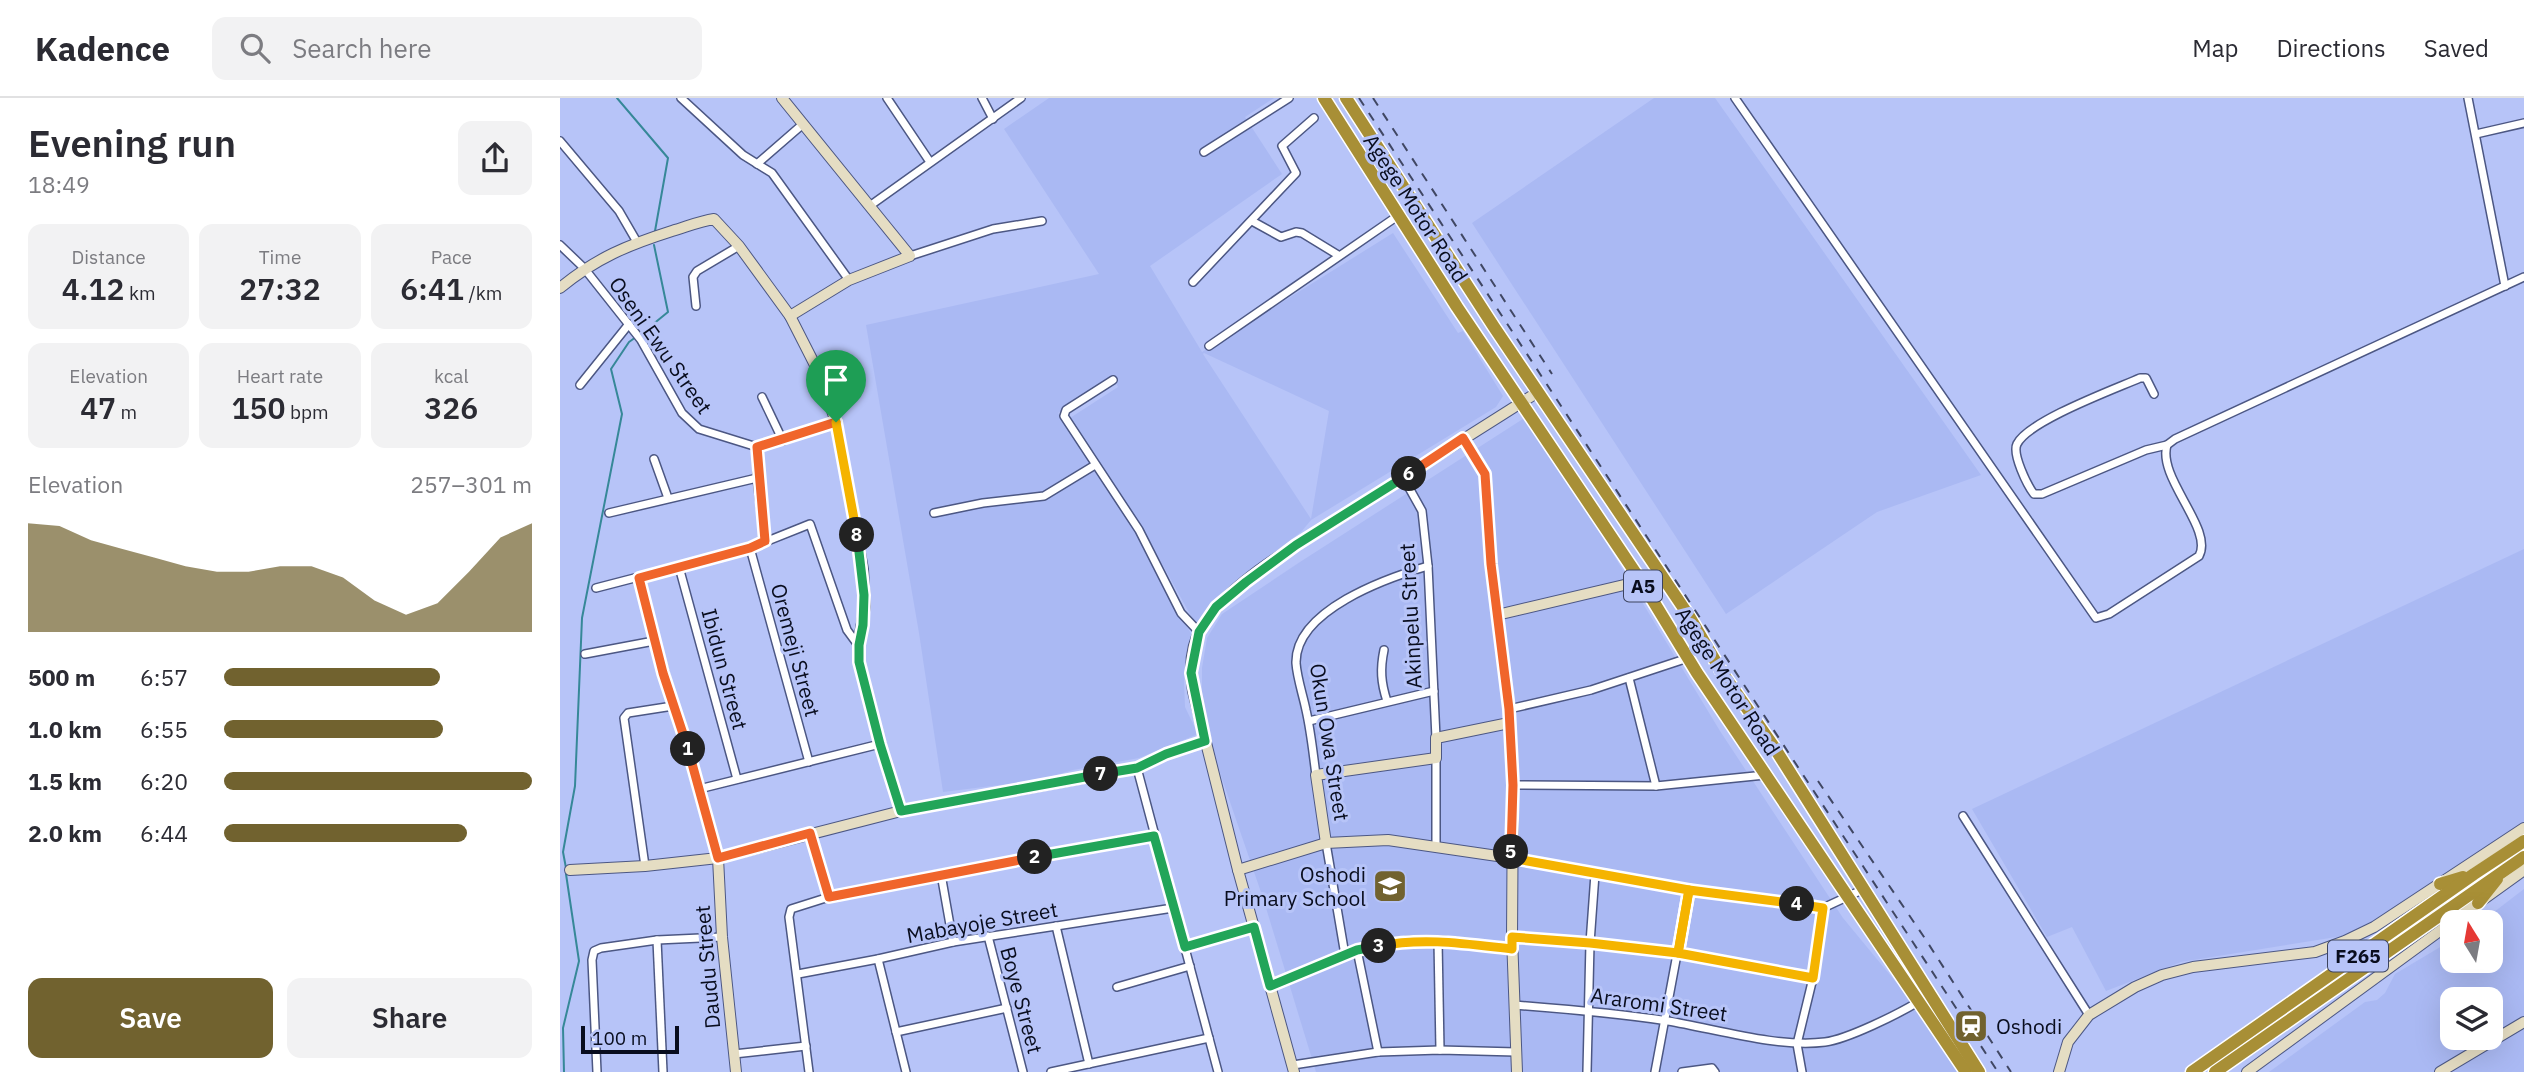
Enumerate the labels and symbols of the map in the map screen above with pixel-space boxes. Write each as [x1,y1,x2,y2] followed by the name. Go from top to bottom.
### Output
[1357,128,1475,288] street label: Agege Motor Road
[603,271,719,419] street label: Oseni Ewu Street
[806,350,866,422] pin
[1392,456,1426,492] pin: 6
[840,518,874,552] pin: 8
[1392,543,1428,689] street label: Akinpelu Street
[1624,570,1662,601] road number: A5
[765,580,827,720] street label: Oremeji Street
[1669,601,1787,761] street label: Agege Motor Road
[695,605,755,733] street label: Ibidun Street
[1304,661,1356,823] street label: Okun Owa Street
[670,732,706,766] pin: 1
[1084,756,1118,792] pin: 7
[1494,834,1528,870] pin: 5
[1018,840,1052,874] pin: 2
[1224,860,1366,912] place label: Oshodi Primary School
[1371,867,1409,905] school or university icon: Oshodi Primary School
[1780,886,1814,922] pin: 4
[904,895,1060,949] street label: Mabayoje Street
[688,904,726,1030] street label: Daudu Street
[2440,910,2502,973] north arrow
[1362,928,1396,964] pin: 3
[2328,940,2388,972] road number: F265
[994,943,1050,1057] street label: Boye Street
[1589,981,1729,1027] street label: Araromi Street
[1952,1007,1990,1045] station icon: Oshodi
[1996,1012,2062,1040] place label: Oshodi
[581,1023,679,1055] scale bar

